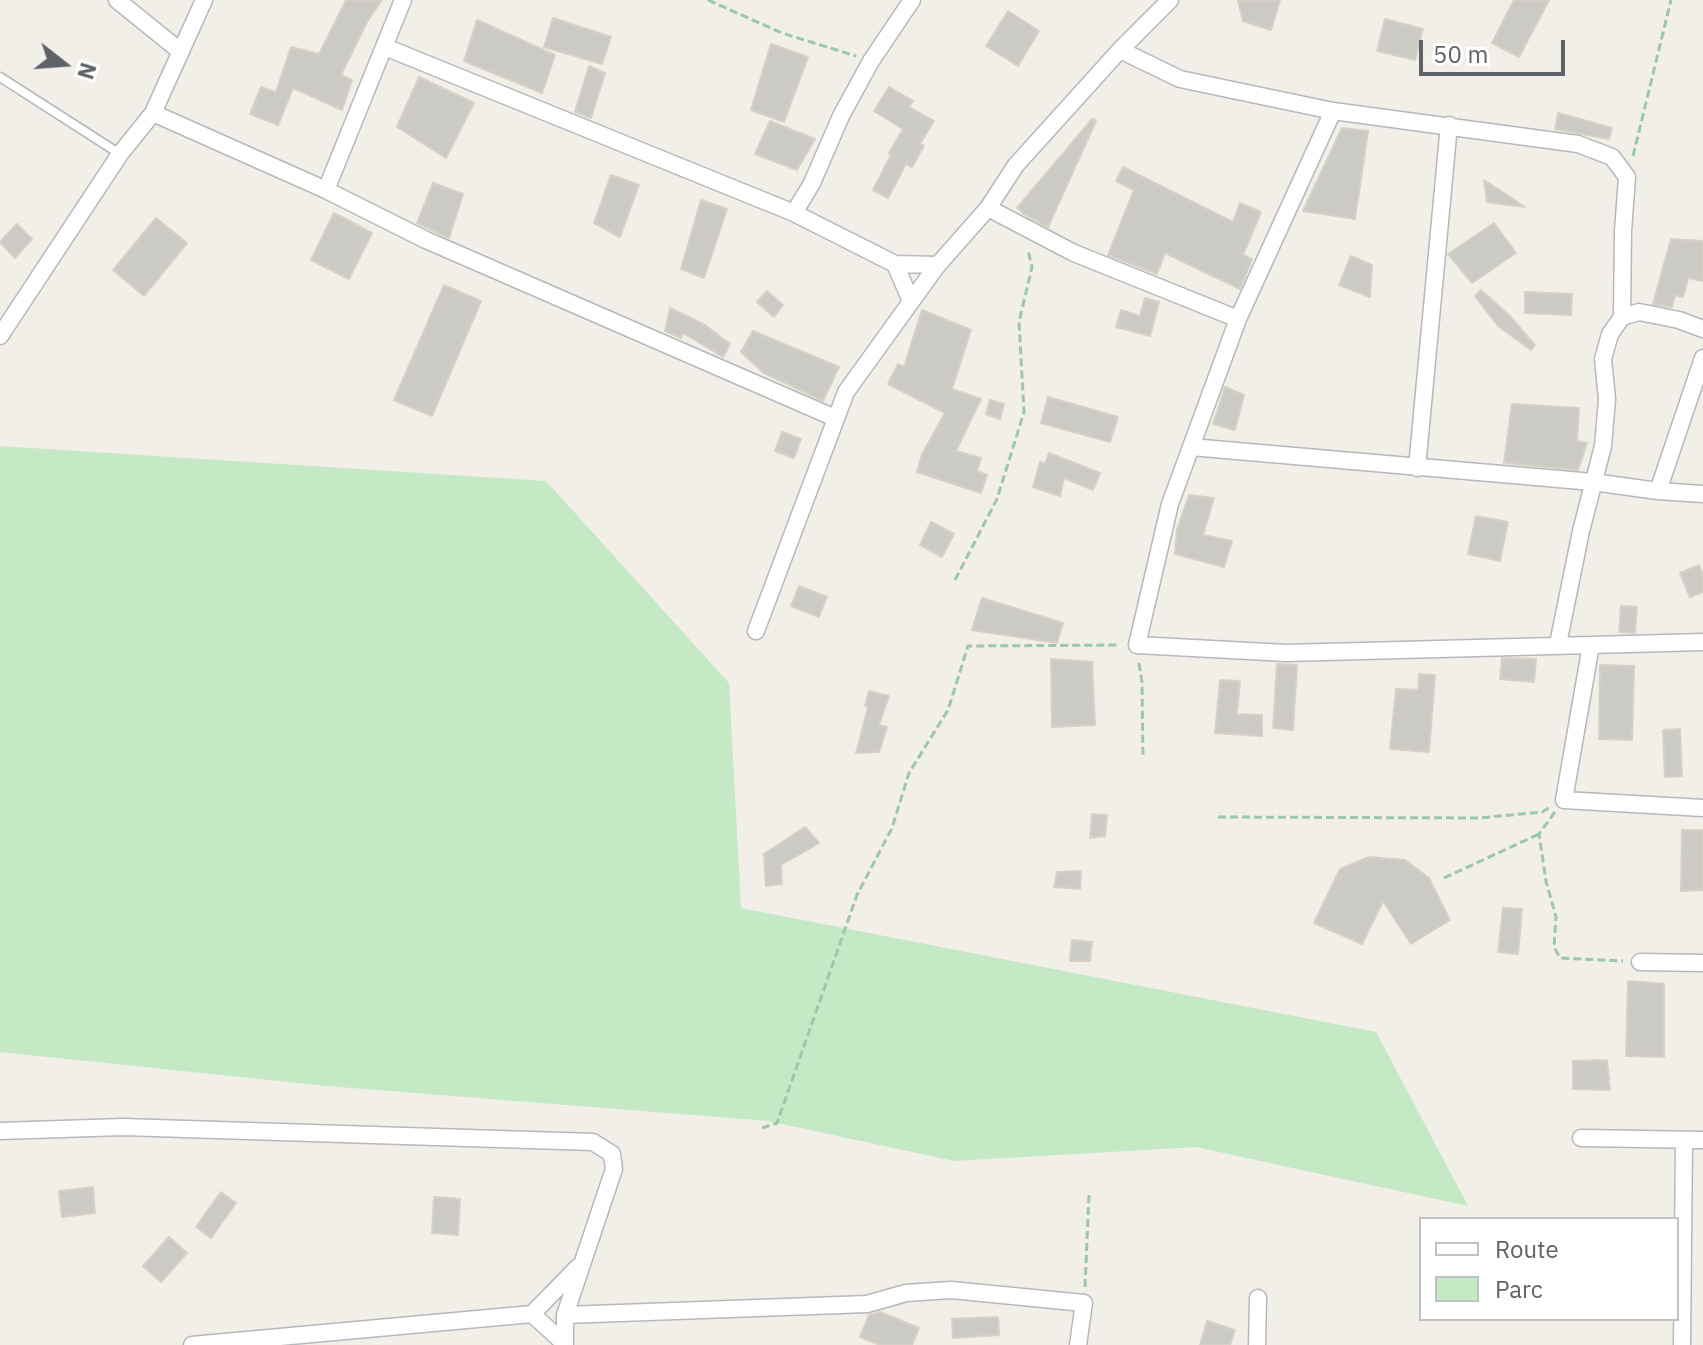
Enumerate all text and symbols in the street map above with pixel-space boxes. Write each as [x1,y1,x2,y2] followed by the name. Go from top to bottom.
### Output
[24,24,104,104] north arrow
[1423,24,1569,74] scale bar
[1433,38,1488,70] text: 50 m
[71,59,104,83] text: N
[1419,1217,1679,1321] legend
[1495,1233,1559,1265] text: Route
[1495,1273,1543,1305] text: Parc

